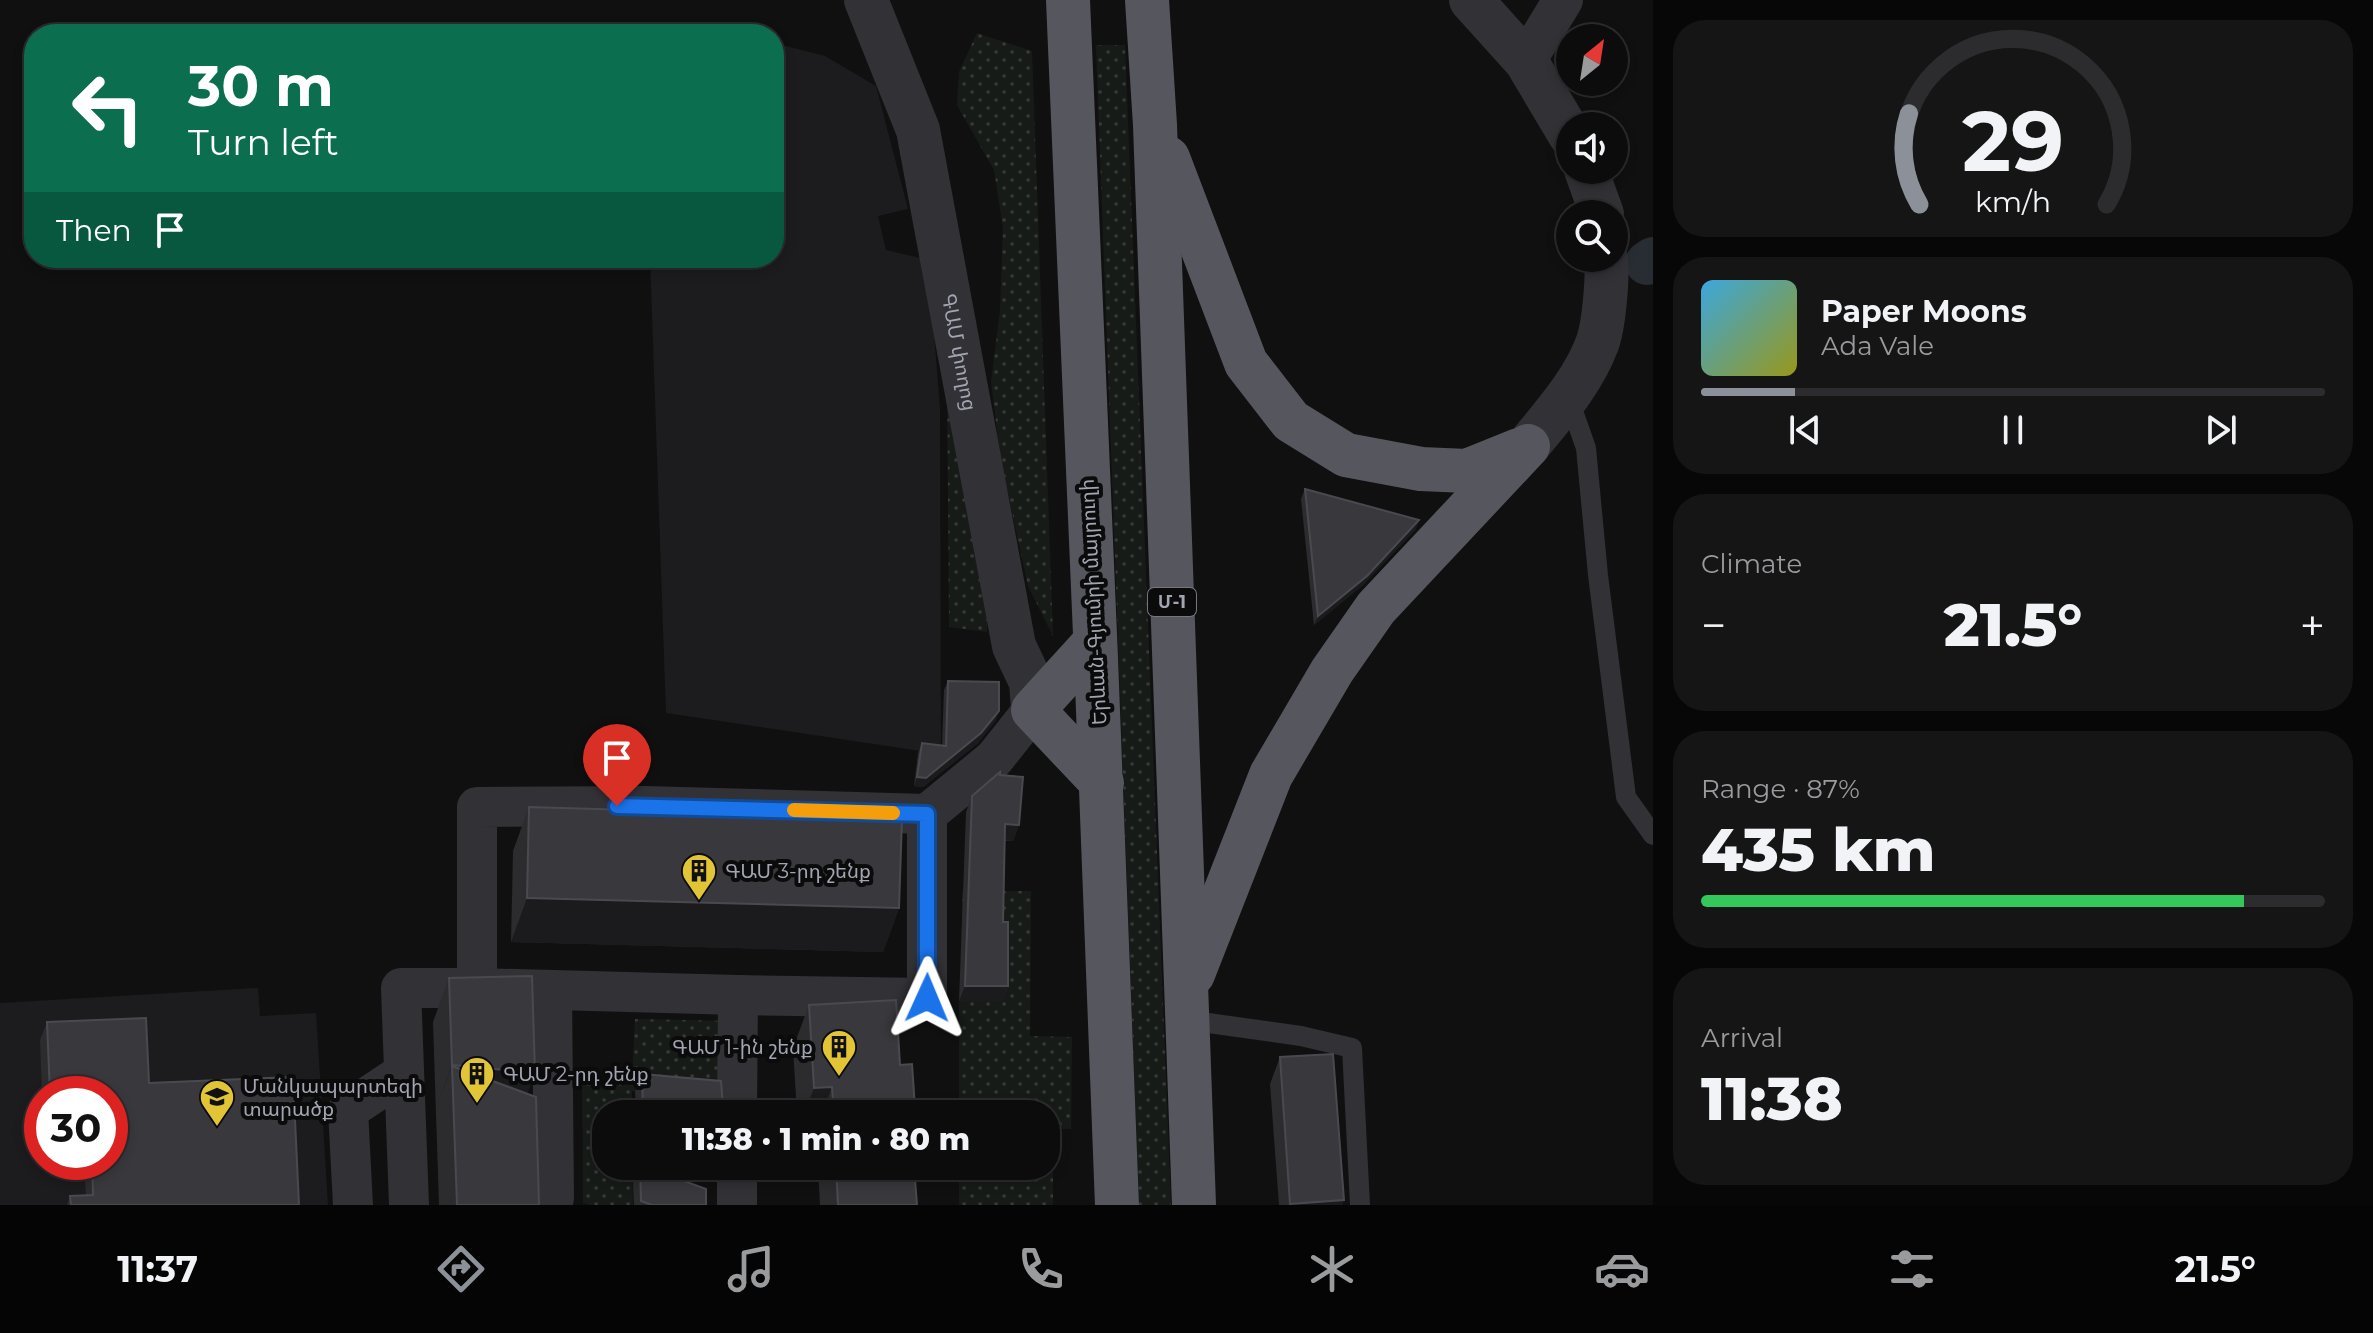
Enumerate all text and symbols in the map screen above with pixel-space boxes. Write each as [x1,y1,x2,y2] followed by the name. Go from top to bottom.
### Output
[1556,24,1628,96] north arrow
[1556,24,1628,272] map controls
[188,52,334,120] text: 30 m
[56,56,160,160] icon: left
[1962,89,2064,191] text: 29
[1556,112,1628,184] button: sound
[188,120,339,164] text: Turn left
[1975,184,2051,219] text: km/h
[1556,200,1628,272] button: search
[148,208,192,252] icon: arrive
[56,212,132,249] text: Then
[937,292,982,413] street label: ԳԱՄ փողոց
[1821,293,2027,330] text: Paper Moons
[1821,330,1934,362] text: Ada Vale
[1783,408,1827,452] icon: previous
[1991,408,2035,452] icon: pause
[2199,408,2243,452] icon: next
[1075,478,1111,726] street label: Երևան-Գյումրի մայրուղի
[1701,548,1802,580] text: Climate
[1148,588,1196,616] road number: Մ-1
[1944,588,2082,661] text: 21.5°
[1701,598,1726,652] text: −
[2300,598,2325,652] text: +
[583,724,651,806] pin
[595,736,639,780] icon: arrive
[1701,773,1860,805] text: Range · 87%
[1701,813,1935,886] text: 435 km
[680,852,718,902] building icon: ԳԱՄ 3-րդ շենք
[725,859,871,883] place label: ԳԱՄ 3-րդ շենք
[885,956,969,1040] position arrow
[1701,1022,1783,1054] text: Arrival
[820,1028,858,1078] building icon: ԳԱՄ 1-ին շենք
[672,1035,813,1059] place label: ԳԱՄ 1-ին շենք
[458,1055,496,1105] building icon: ԳԱՄ 2-րդ շենք
[503,1062,649,1086] place label: ԳԱՄ 2-րդ շենք
[1701,1062,1843,1135] text: 11:38
[243,1074,423,1121] place label: Մանկապարտեզի տարածք
[24,1076,128,1180] speed limit sign: 30
[198,1078,236,1128] school or university icon: Մանկապարտեզի տարածք
[682,1121,970,1158] text: 11:38 · 1 min · 80 m
[433,1241,489,1297] icon: directions
[723,1241,779,1297] icon: music
[1013,1241,1069,1297] icon: phone
[1304,1241,1360,1297] icon: climate
[1594,1241,1650,1297] icon: car
[1884,1241,1940,1297] icon: filters
[117,1247,198,1291] text: 11:37
[2175,1247,2256,1291] text: 21.5°

